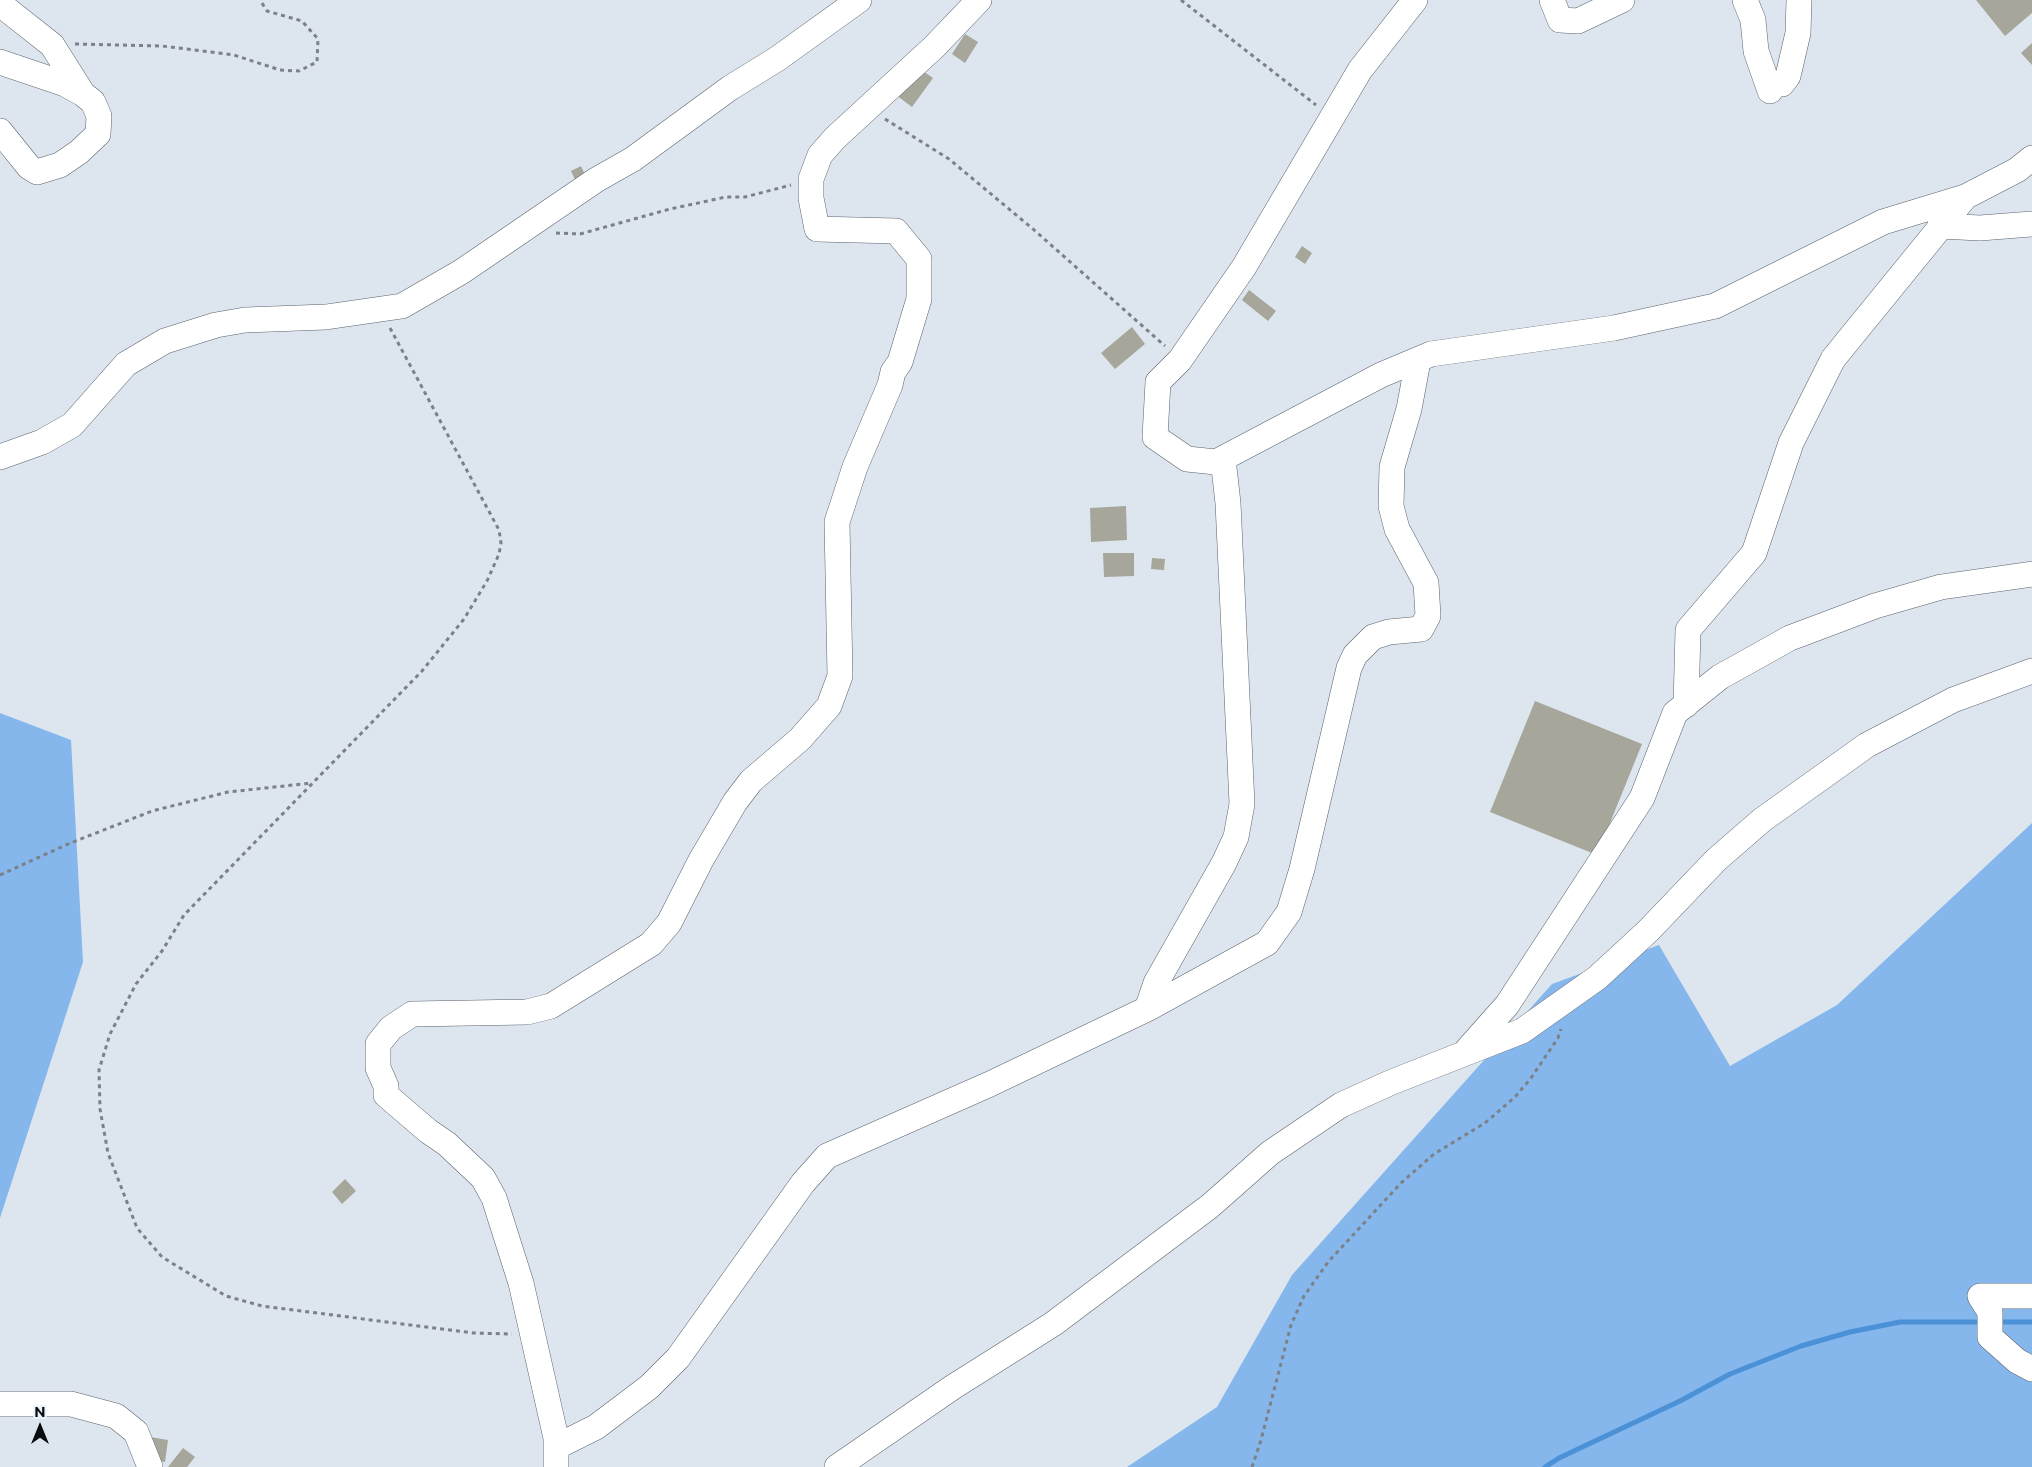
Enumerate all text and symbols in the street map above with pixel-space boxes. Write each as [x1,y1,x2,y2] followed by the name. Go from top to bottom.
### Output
[15,1402,65,1452] north arrow
[34,1403,46,1421] text: N

